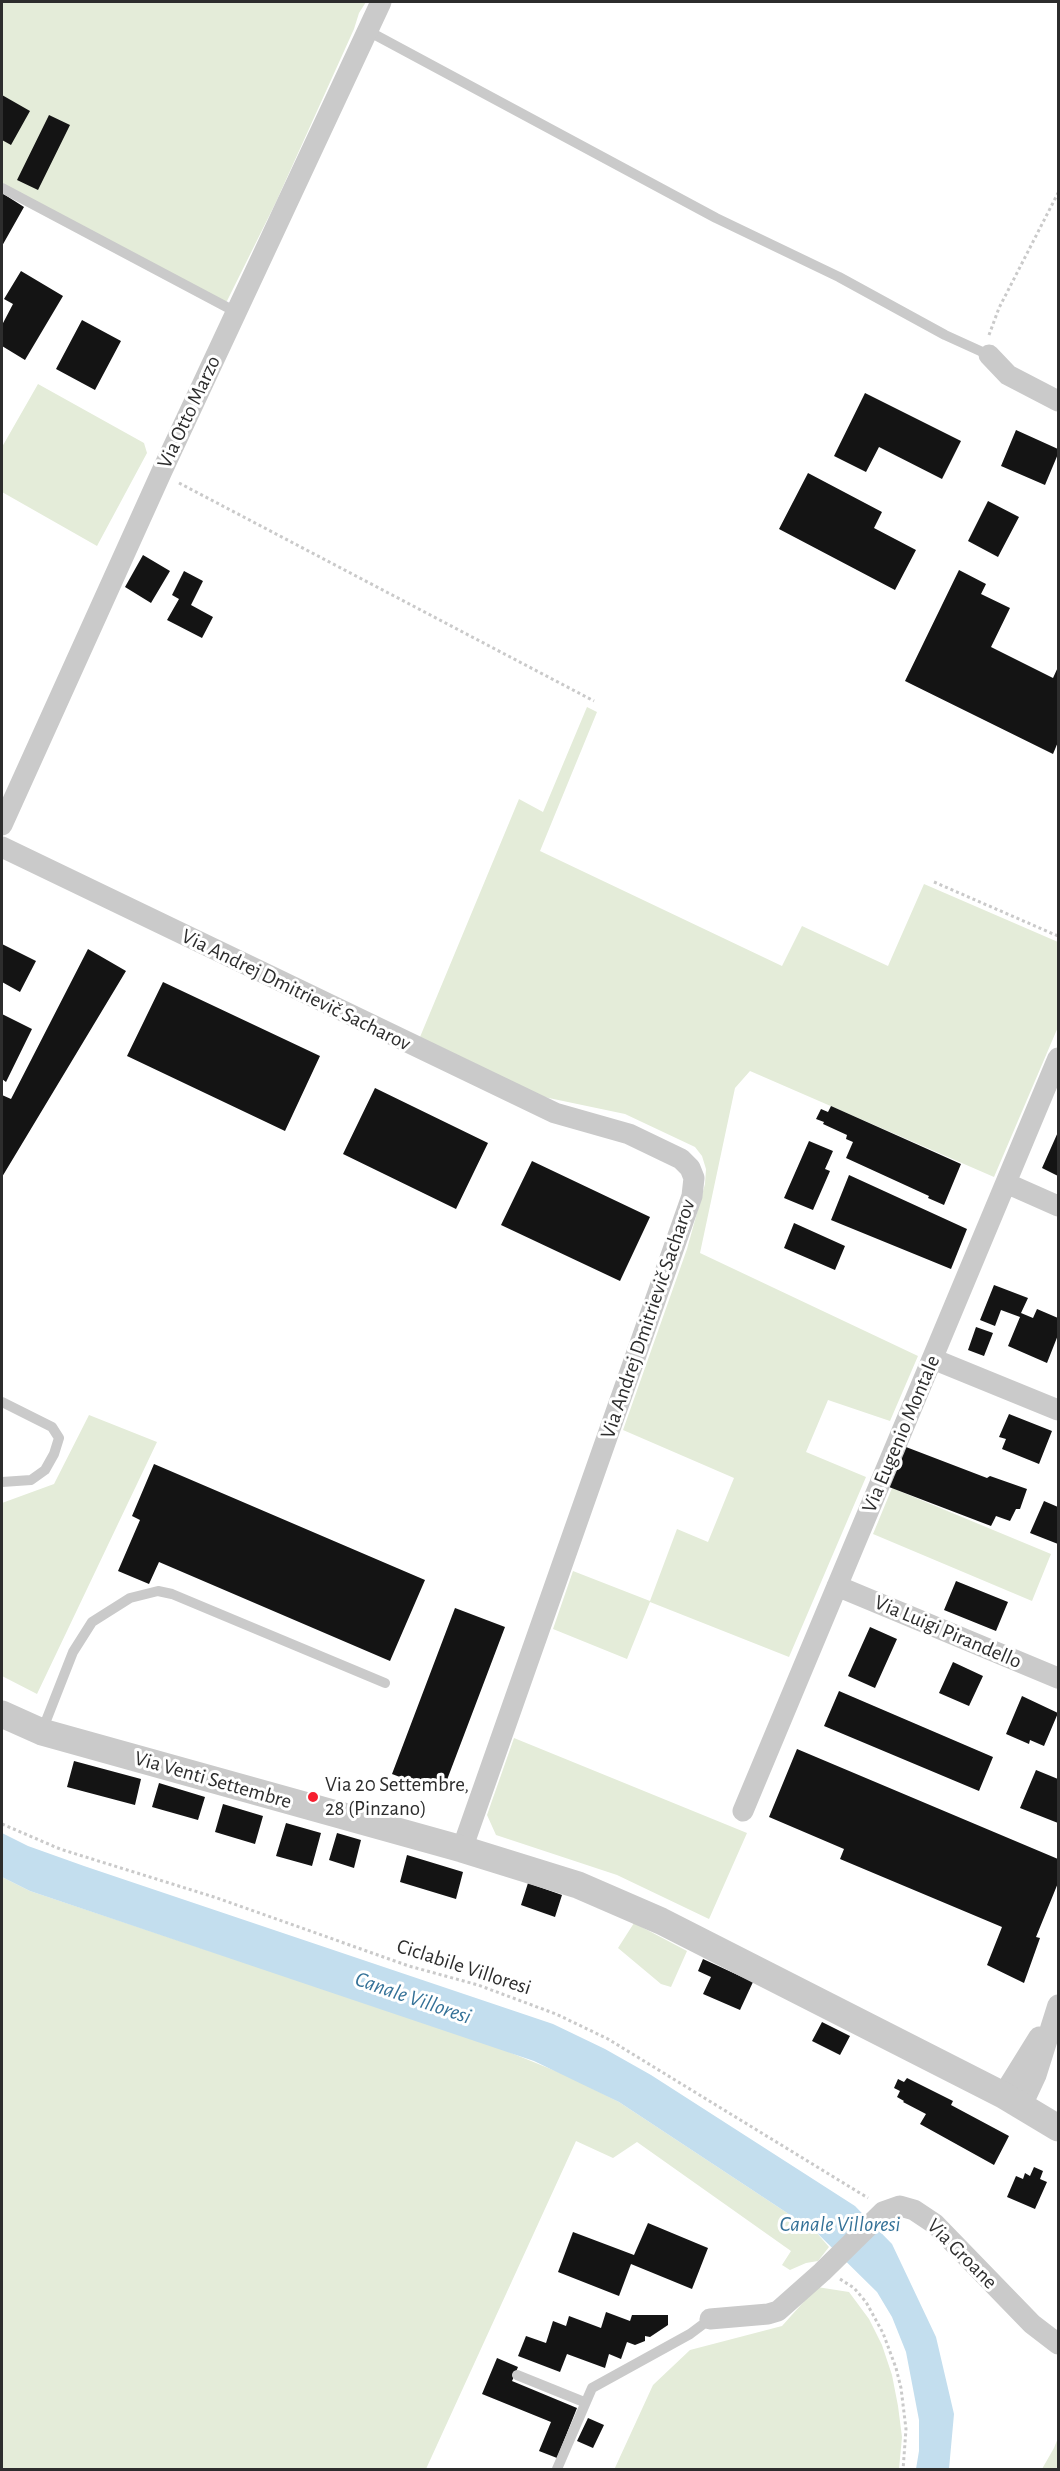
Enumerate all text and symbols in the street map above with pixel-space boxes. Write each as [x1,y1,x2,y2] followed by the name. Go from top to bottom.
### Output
[152,352,226,472] street label: Via Otto Marzo
[177,923,415,1057] street label: Via Andrej Dmitrievič Sacharov
[595,1196,701,1442] street label: Via Andrej Dmitrievič Sacharov
[856,1352,946,1516] street label: Via Eugenio Montale
[871,1590,1025,1674] street label: Via Luigi Pirandello
[131,1745,295,1815] street label: Via Venti Settembre
[325,1772,469,1822] place label: Via 20 Settembre, 28 (Pinzano)
[306,1790,320,1804] marker: Via 20 Settembre, 28 (Pinzano)
[394,1933,534,2001] street label: Ciclabile Villoresi
[352,1966,474,2030] water label: Canale Villoresi
[780,2211,900,2237] water label: Canale Villoresi
[921,2213,1003,2295] street label: Via Groane

